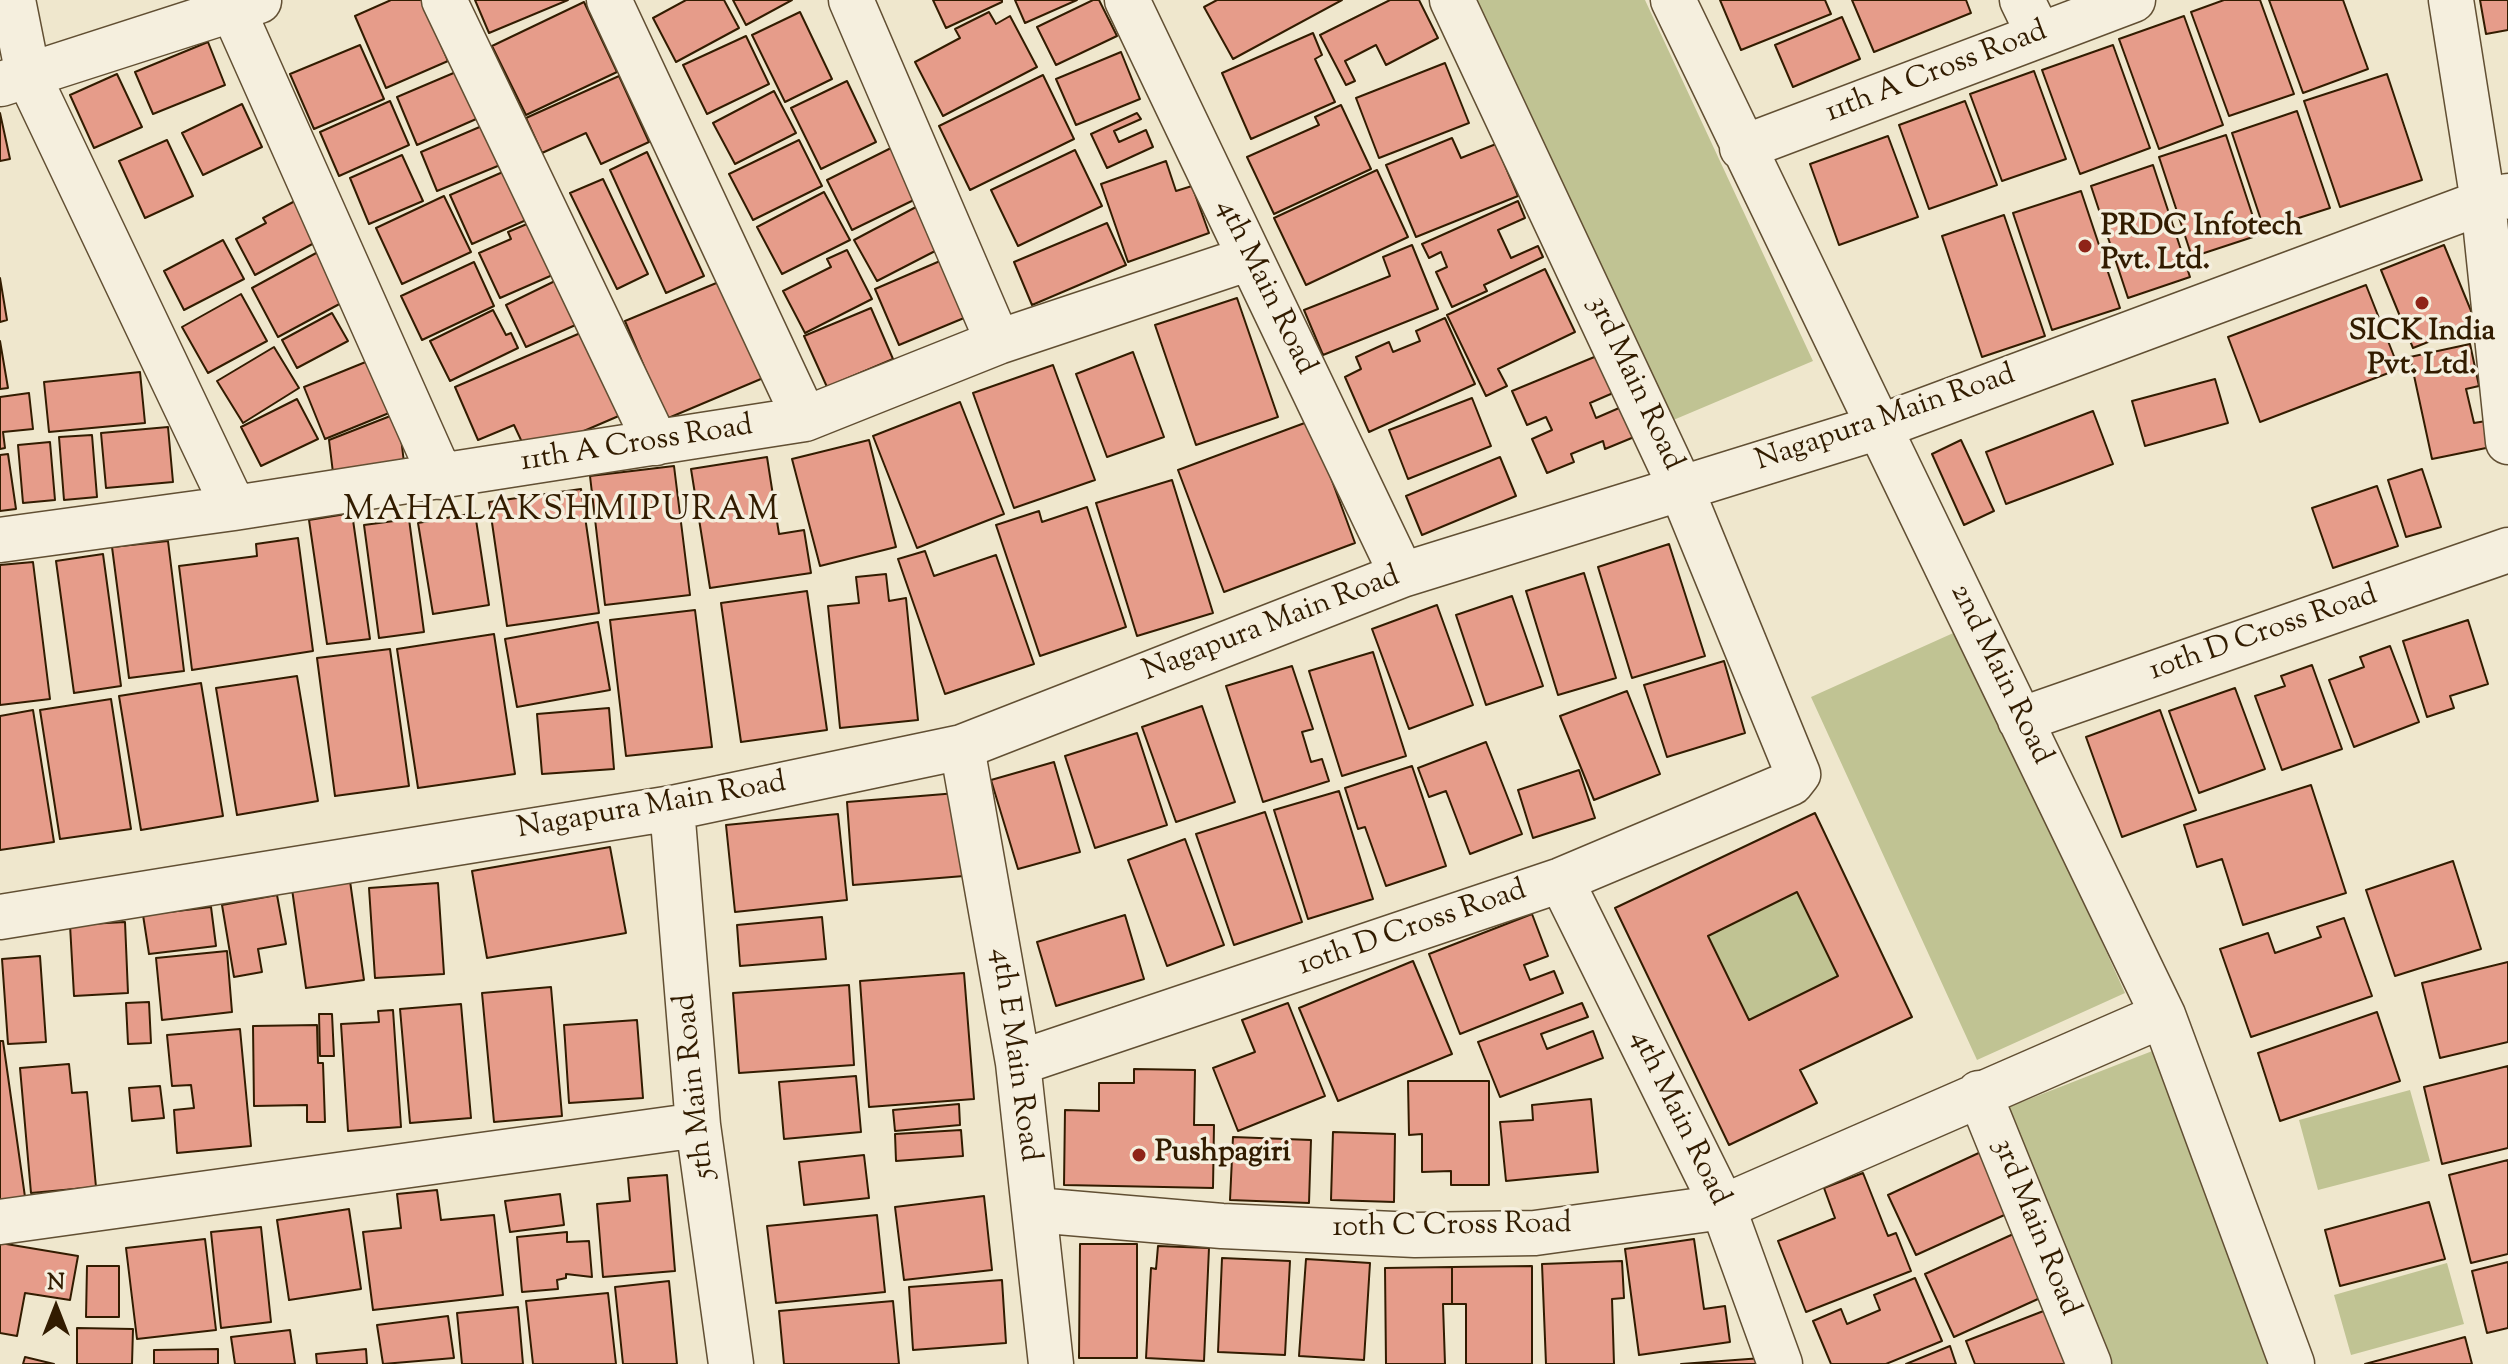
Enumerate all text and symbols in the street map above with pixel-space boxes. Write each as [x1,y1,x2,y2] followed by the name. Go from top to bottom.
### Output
[1821,15,2053,133] street label: 11th A Cross Road
[1206,194,1322,382] street label: 4th Main Road
[2101,211,2303,282] place label: PRDC Infotech Pvt. Ltd.
[2076,237,2094,255] marker: PRDC Infotech Pvt. Ltd.
[1577,291,1689,477] street label: 3rd Main Road
[2413,294,2431,312] marker: SICK India Pvt. Ltd.
[2349,316,2495,386] place label: SICK India Pvt. Ltd.
[1751,359,2021,481] street label: Nagapura Main Road
[519,410,755,482] street label: 11th A Cross Road
[343,493,781,533] district label: MAHALAKSHMIPURAM
[1138,560,1406,692] street label: Nagapura Main Road
[1940,579,2058,771] street label: 2nd Main Road
[2145,579,2383,691] street label: 10th D Cross Road
[515,767,789,849] street label: Nagapura Main Road
[1294,874,1532,986] street label: 10th D Cross Road
[980,946,1046,1164] street label: 4th E Main Road
[669,992,725,1180] street label: 5th Main Road
[1620,1025,1736,1213] street label: 4th Main Road
[1982,1134,2086,1322] street label: 3rd Main Road
[1155,1137,1291,1173] place label: Pushpagiri
[1130,1146,1148,1164] marker: Pushpagiri
[1332,1208,1572,1248] street label: 10th C Cross Road
[16,1268,96,1348] north arrow
[47,1268,65,1300] text: N

